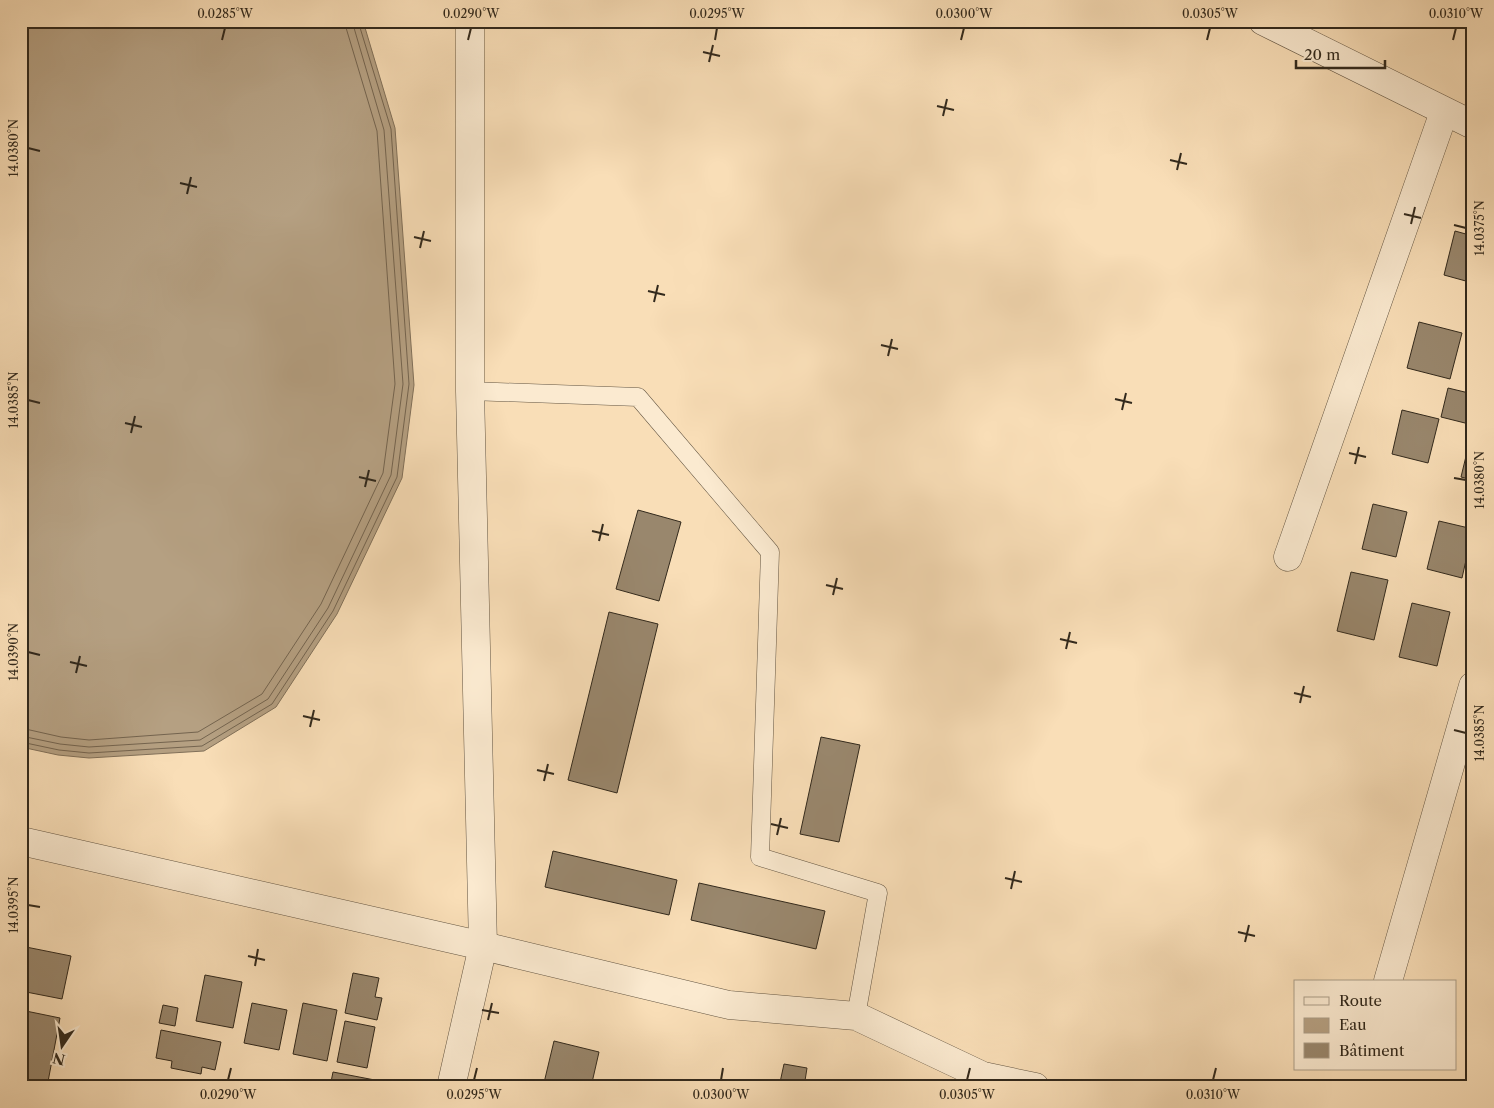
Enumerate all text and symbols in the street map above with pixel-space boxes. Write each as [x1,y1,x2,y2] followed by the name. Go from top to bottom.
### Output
[197,6,254,21] text: 0.0285°W
[443,6,500,21] text: 0.0290°W
[689,6,746,21] text: 0.0295°W
[936,6,993,21] text: 0.0300°W
[1182,6,1239,21] text: 0.0305°W
[1429,6,1484,21] text: 0.0310°W
[1296,38,1385,70] scale bar
[1304,45,1340,64] text: 20 m
[6,119,21,177] text: 14.0380°N
[1472,200,1487,256] text: 14.0375°N
[6,372,21,428] text: 14.0385°N
[1472,451,1487,509] text: 14.0380°N
[6,623,21,681] text: 14.0390°N
[1472,705,1487,761] text: 14.0385°N
[6,877,21,933] text: 14.0395°N
[1294,980,1456,1070] legend
[1339,991,1382,1010] text: Route
[1339,1015,1367,1034] text: Eau
[38,1020,88,1070] north arrow
[1339,1041,1405,1060] text: Bâtiment
[51,1049,67,1069] text: N
[200,1087,257,1102] text: 0.0290°W
[446,1087,503,1102] text: 0.0295°W
[693,1087,750,1102] text: 0.0300°W
[939,1087,996,1102] text: 0.0305°W
[1186,1087,1241,1102] text: 0.0310°W

